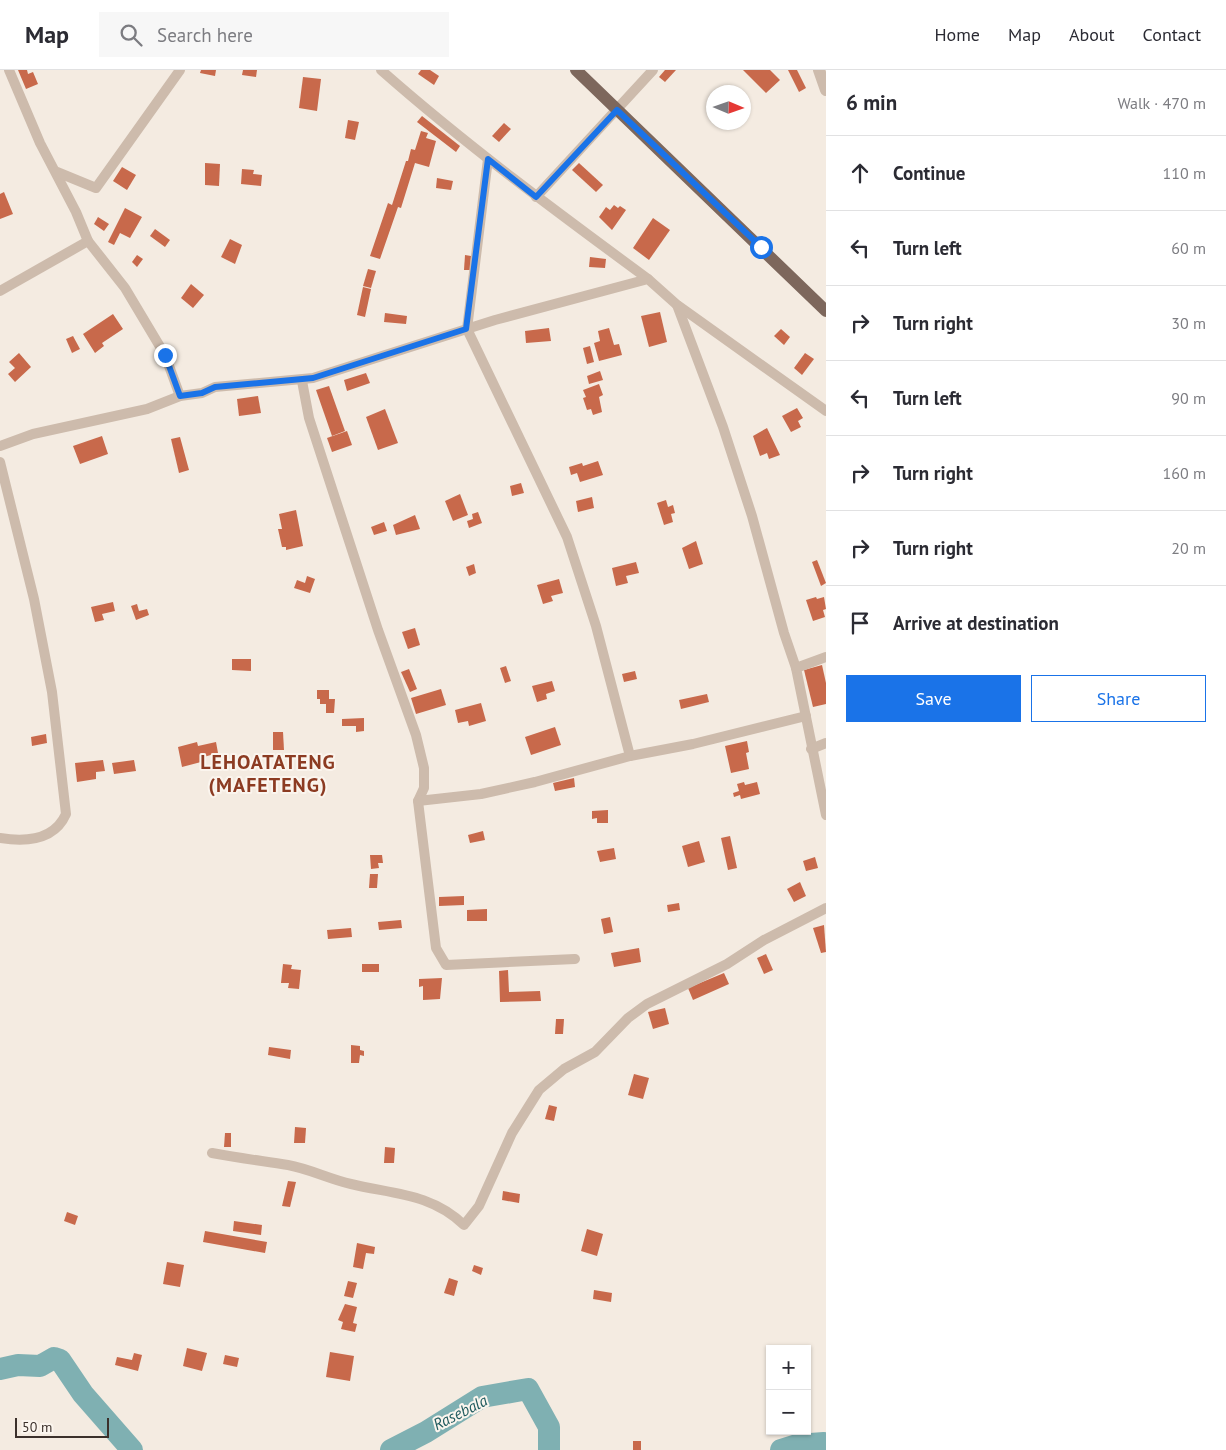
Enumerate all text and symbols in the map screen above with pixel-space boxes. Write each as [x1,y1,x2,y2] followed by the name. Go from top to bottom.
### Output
[99,12,449,57] search box
[25,19,69,50] text: Map
[117,21,145,49] icon: search
[157,23,253,47] text: Search here
[934,23,980,46] text: Home
[1008,23,1041,46] text: Map
[1069,23,1115,46] text: About
[1143,23,1201,46] text: Contact
[706,85,751,130] north arrow
[846,89,897,116] text: 6 min
[1117,93,1206,113] text: Walk · 470 m
[846,159,874,187] icon: ahead
[893,161,965,185] text: Continue
[1163,163,1206,183] text: 110 m
[846,234,874,262] icon: left
[750,236,773,259] route start
[893,236,962,260] text: Turn left
[1171,238,1206,258] text: 60 m
[846,309,874,337] icon: right
[893,311,973,335] text: Turn right
[1171,313,1206,333] text: 30 m
[154,344,177,367] route end
[846,384,874,412] icon: left
[893,386,962,410] text: Turn left
[1171,388,1206,408] text: 90 m
[846,459,874,487] icon: right
[893,461,973,485] text: Turn right
[1163,463,1206,483] text: 160 m
[846,534,874,562] icon: right
[893,536,973,560] text: Turn right
[1171,538,1206,558] text: 20 m
[846,609,874,637] icon: arrive
[893,611,1059,635] text: Arrive at destination
[846,675,1021,722] button: Save
[1031,675,1206,722] button: Share
[200,749,336,798] district label: LEHOATATENG (MAFETENG)
[766,1345,811,1435] map controls
[766,1345,811,1390] button: +
[430,1390,491,1434] water label: Rasebala
[766,1390,811,1435] button: −
[15,1415,109,1438] scale bar
[22,1418,52,1436] text: 50 m

